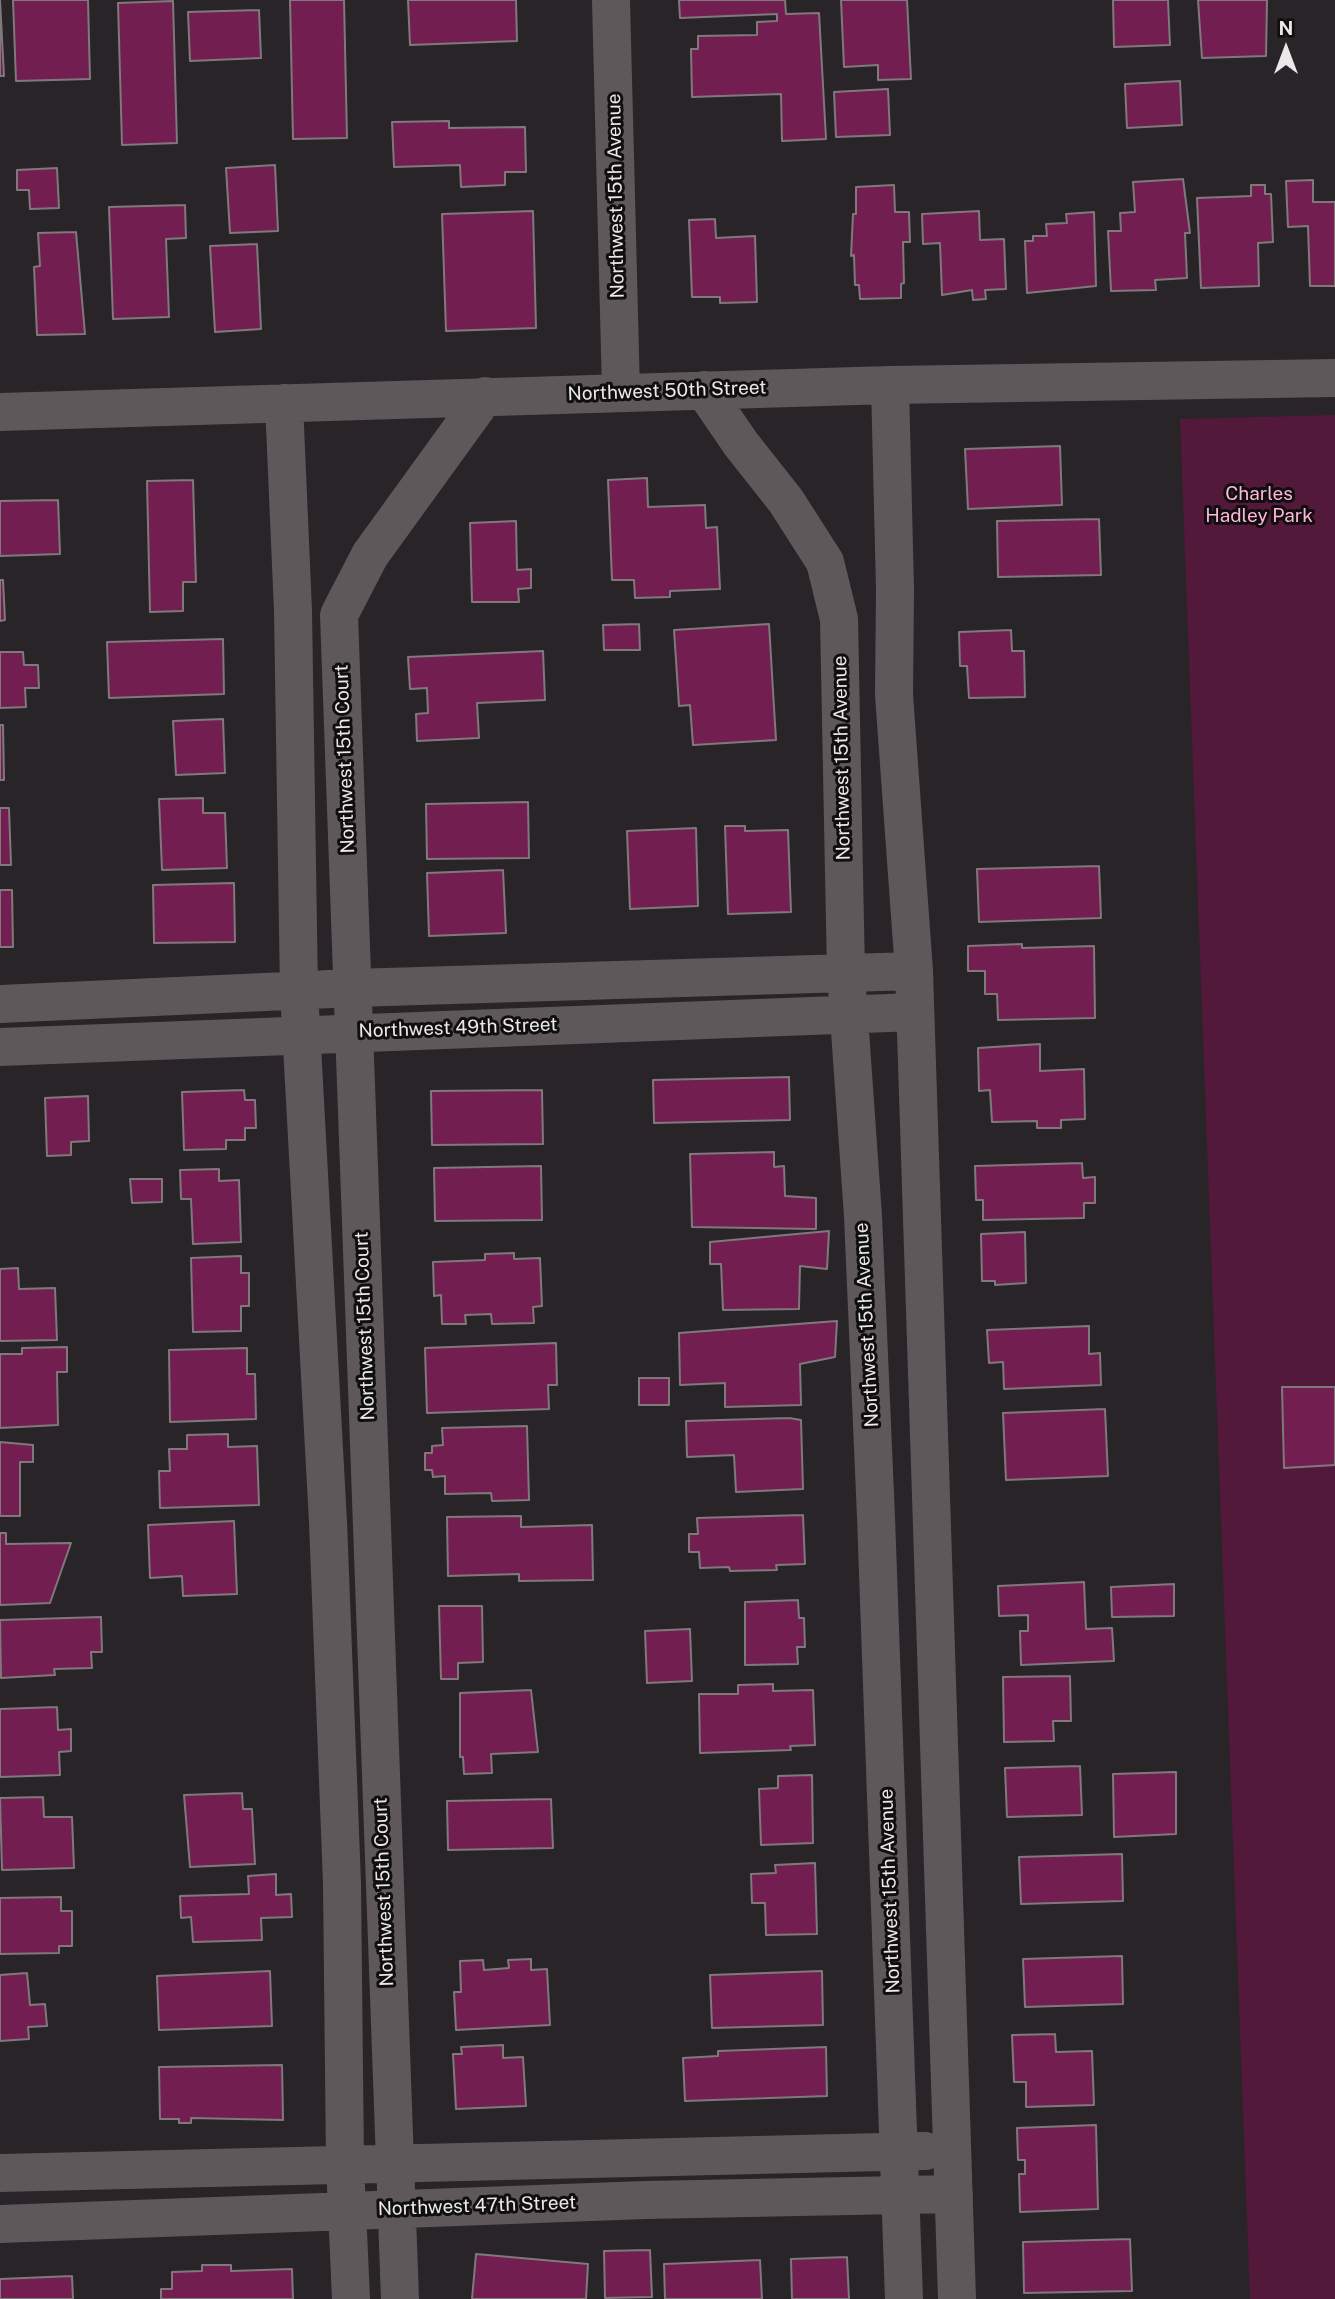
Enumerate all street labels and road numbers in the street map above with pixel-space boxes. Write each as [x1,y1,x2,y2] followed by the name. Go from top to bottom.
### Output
[603,93,629,299] street label: Northwest 15th Avenue
[567,376,767,406] street label: Northwest 50th Street
[829,655,855,861] street label: Northwest 15th Avenue
[330,664,360,854] street label: Northwest 15th Court
[358,1013,558,1043] street label: Northwest 49th Street
[850,1222,884,1428] street label: Northwest 15th Avenue
[350,1231,380,1421] street label: Northwest 15th Court
[875,1788,905,1994] street label: Northwest 15th Avenue
[369,1797,399,1987] street label: Northwest 15th Court
[377,2191,577,2221] street label: Northwest 47th Street

